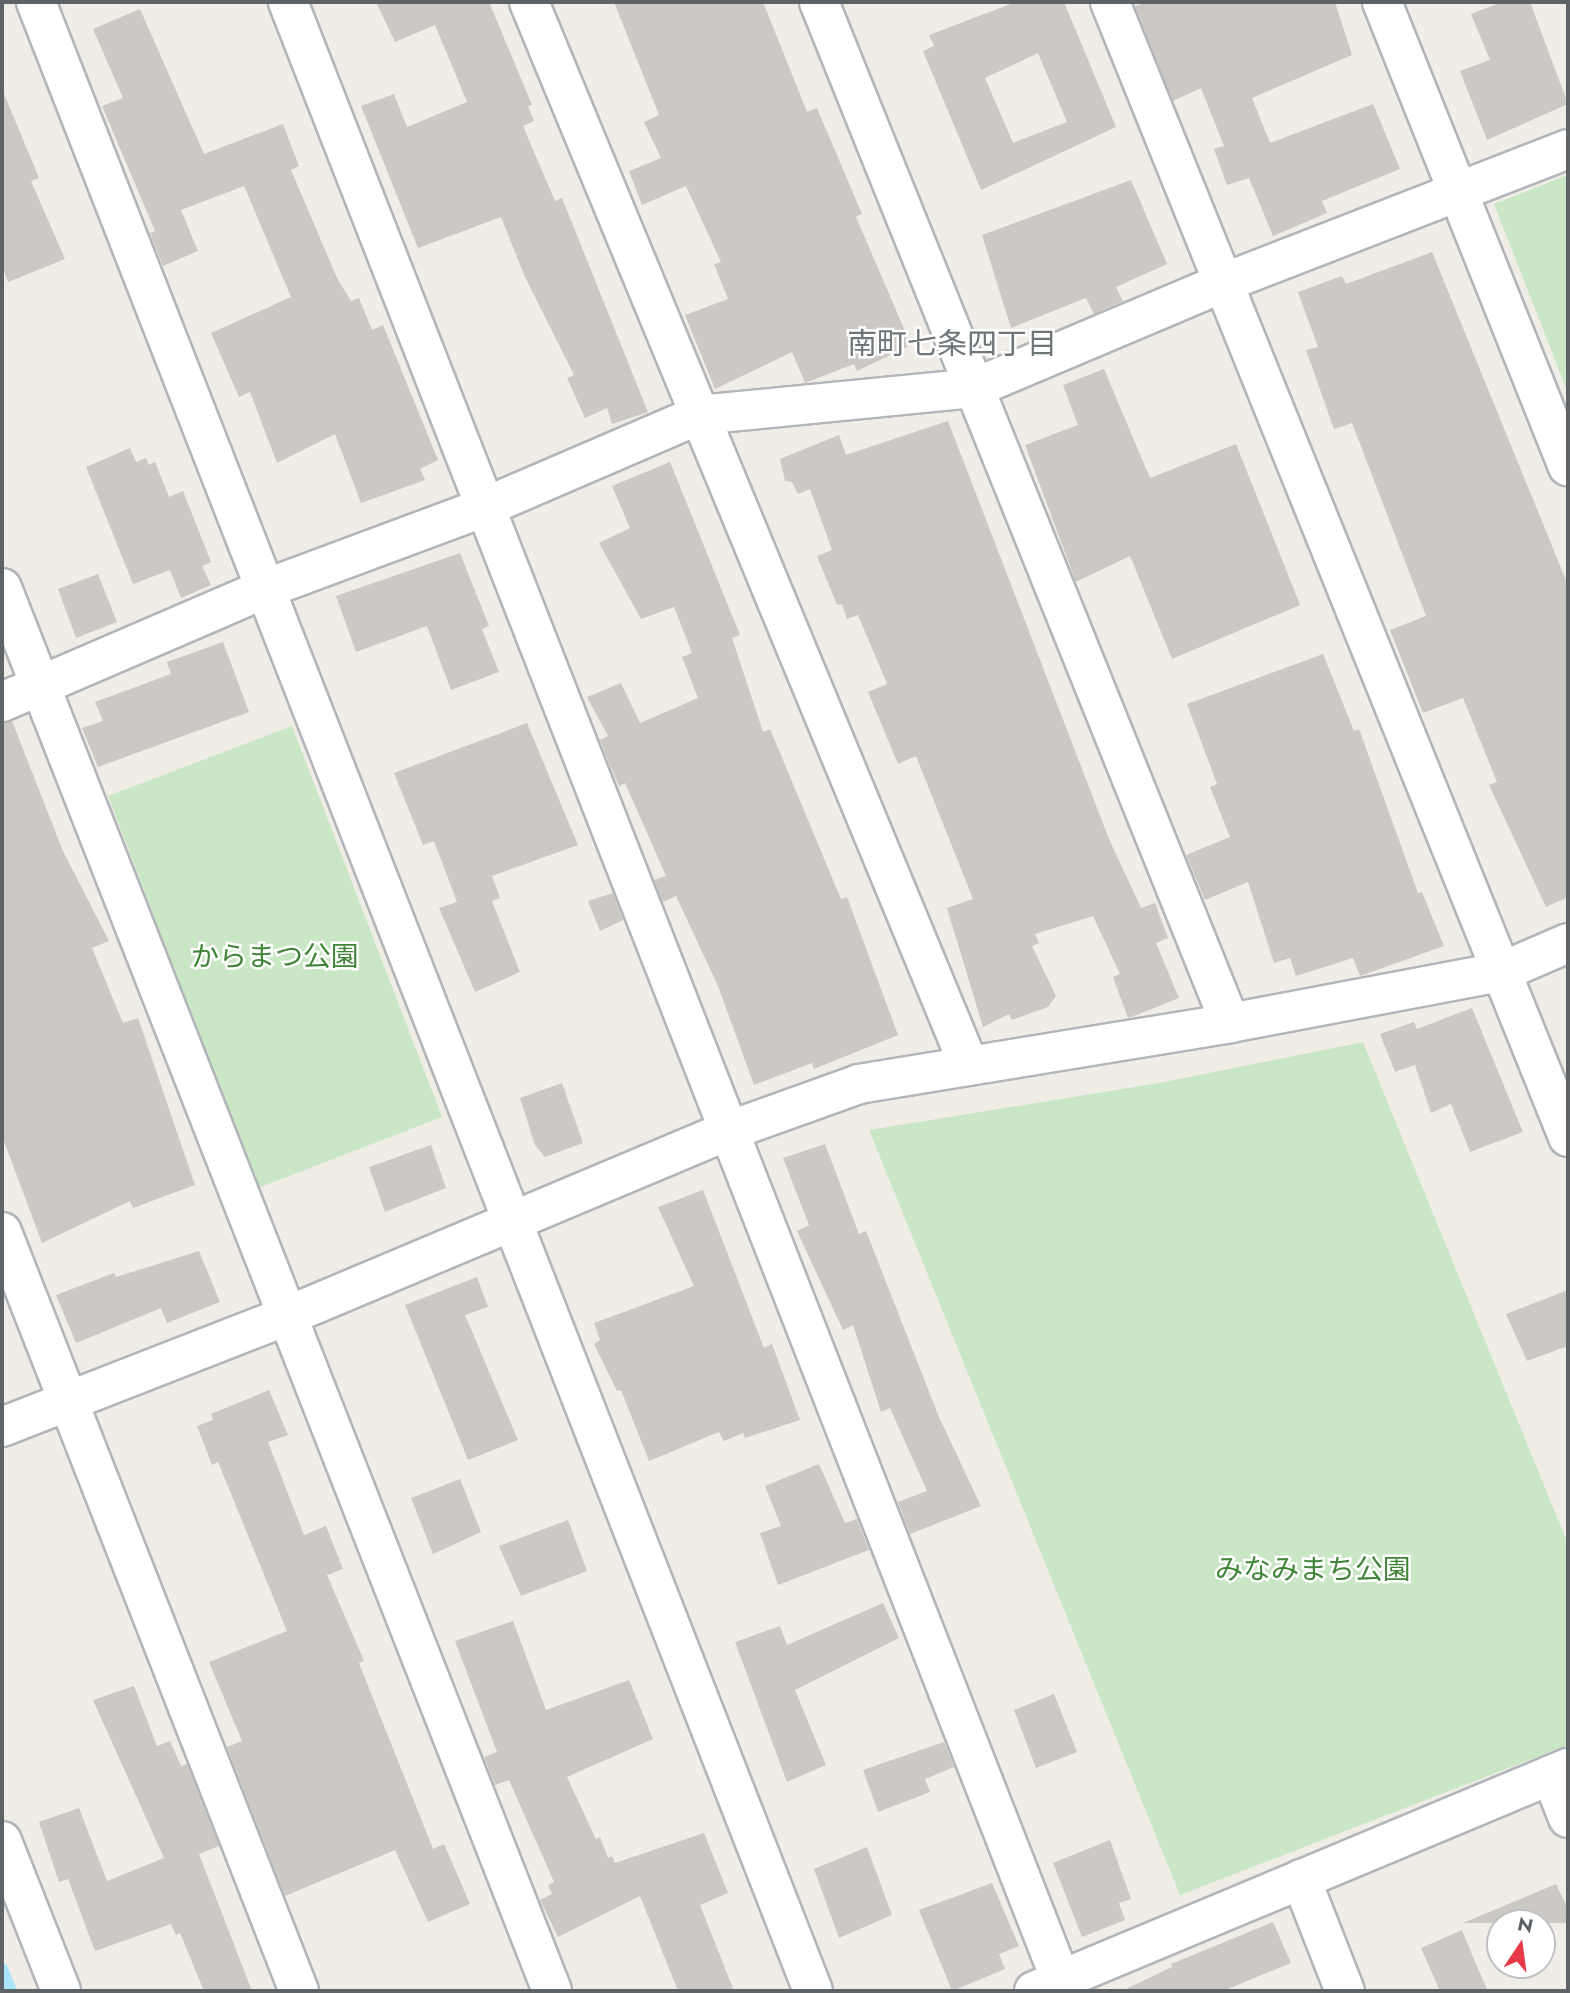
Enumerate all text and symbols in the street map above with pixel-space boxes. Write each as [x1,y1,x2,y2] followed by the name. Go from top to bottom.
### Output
[847,326,1057,362] district label: 南町七条四丁目
[191,940,359,974] park label: からまつ公園
[1215,1553,1411,1587] park label: みなみまち公園
[1486,1909,1556,1979] north arrow
[1515,1910,1536,1940] text: N

